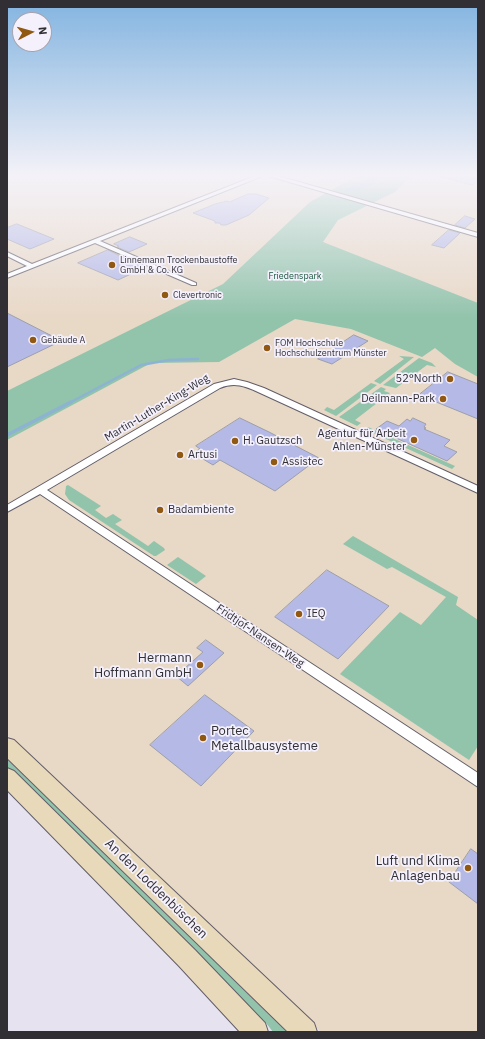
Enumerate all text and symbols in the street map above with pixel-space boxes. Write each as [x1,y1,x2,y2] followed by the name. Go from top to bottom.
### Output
[12,12,52,52] north arrow
[36,26,50,36] text: N
[120,255,237,276] place label: Linnemann Trockenbaustoffe GmbH & Co. KG
[107,260,117,270] marker: Linnemann Trockenbaustoffe GmbH & Co. KG
[268,271,322,281] park label: Friedenspark
[160,290,170,300] marker: Clevertronic
[173,290,222,300] place label: Clevertronic
[28,335,38,345] marker: Gebäude A
[41,335,85,345] place label: Gebäude A
[275,338,387,359] place label: FOM Hochschule Hochschulzentrum Münster
[262,343,272,353] marker: FOM Hochschule Hochschulzentrum Münster
[102,372,212,444] street label: Martin-Luther-King-Weg
[396,372,442,386] place label: 52°North
[445,374,455,384] marker: 52°North
[361,392,435,406] place label: Deilmann-Park
[438,394,448,404] marker: Deilmann-Park
[318,427,406,453] place label: Agentur für Arbeit Ahlen-Münster
[243,434,302,448] place label: H. Gautzsch
[409,435,419,445] marker: Agentur für Arbeit Ahlen-Münster
[230,436,240,446] marker: H. Gautzsch
[188,448,217,462] place label: Artusi
[175,450,185,460] marker: Artusi
[282,455,323,469] place label: Assistec
[269,457,279,467] marker: Assistec
[168,503,234,517] place label: Badambiente
[155,505,165,515] marker: Badambiente
[214,602,306,670] street label: Fridtjof-Nansen-Weg
[307,607,326,621] place label: IEQ
[294,609,304,619] marker: IEQ
[94,650,192,681] place label: Hermann Hoffmann GmbH
[195,660,205,670] marker: Hermann Hoffmann GmbH
[211,723,318,754] place label: Portec Metallbausysteme
[198,733,208,743] marker: Portec Metallbausysteme
[101,836,211,942] street label: An den Loddenbüschen
[376,853,460,884] place label: Luft und Klima Anlagenbau
[463,863,473,873] marker: Luft und Klima Anlagenbau

